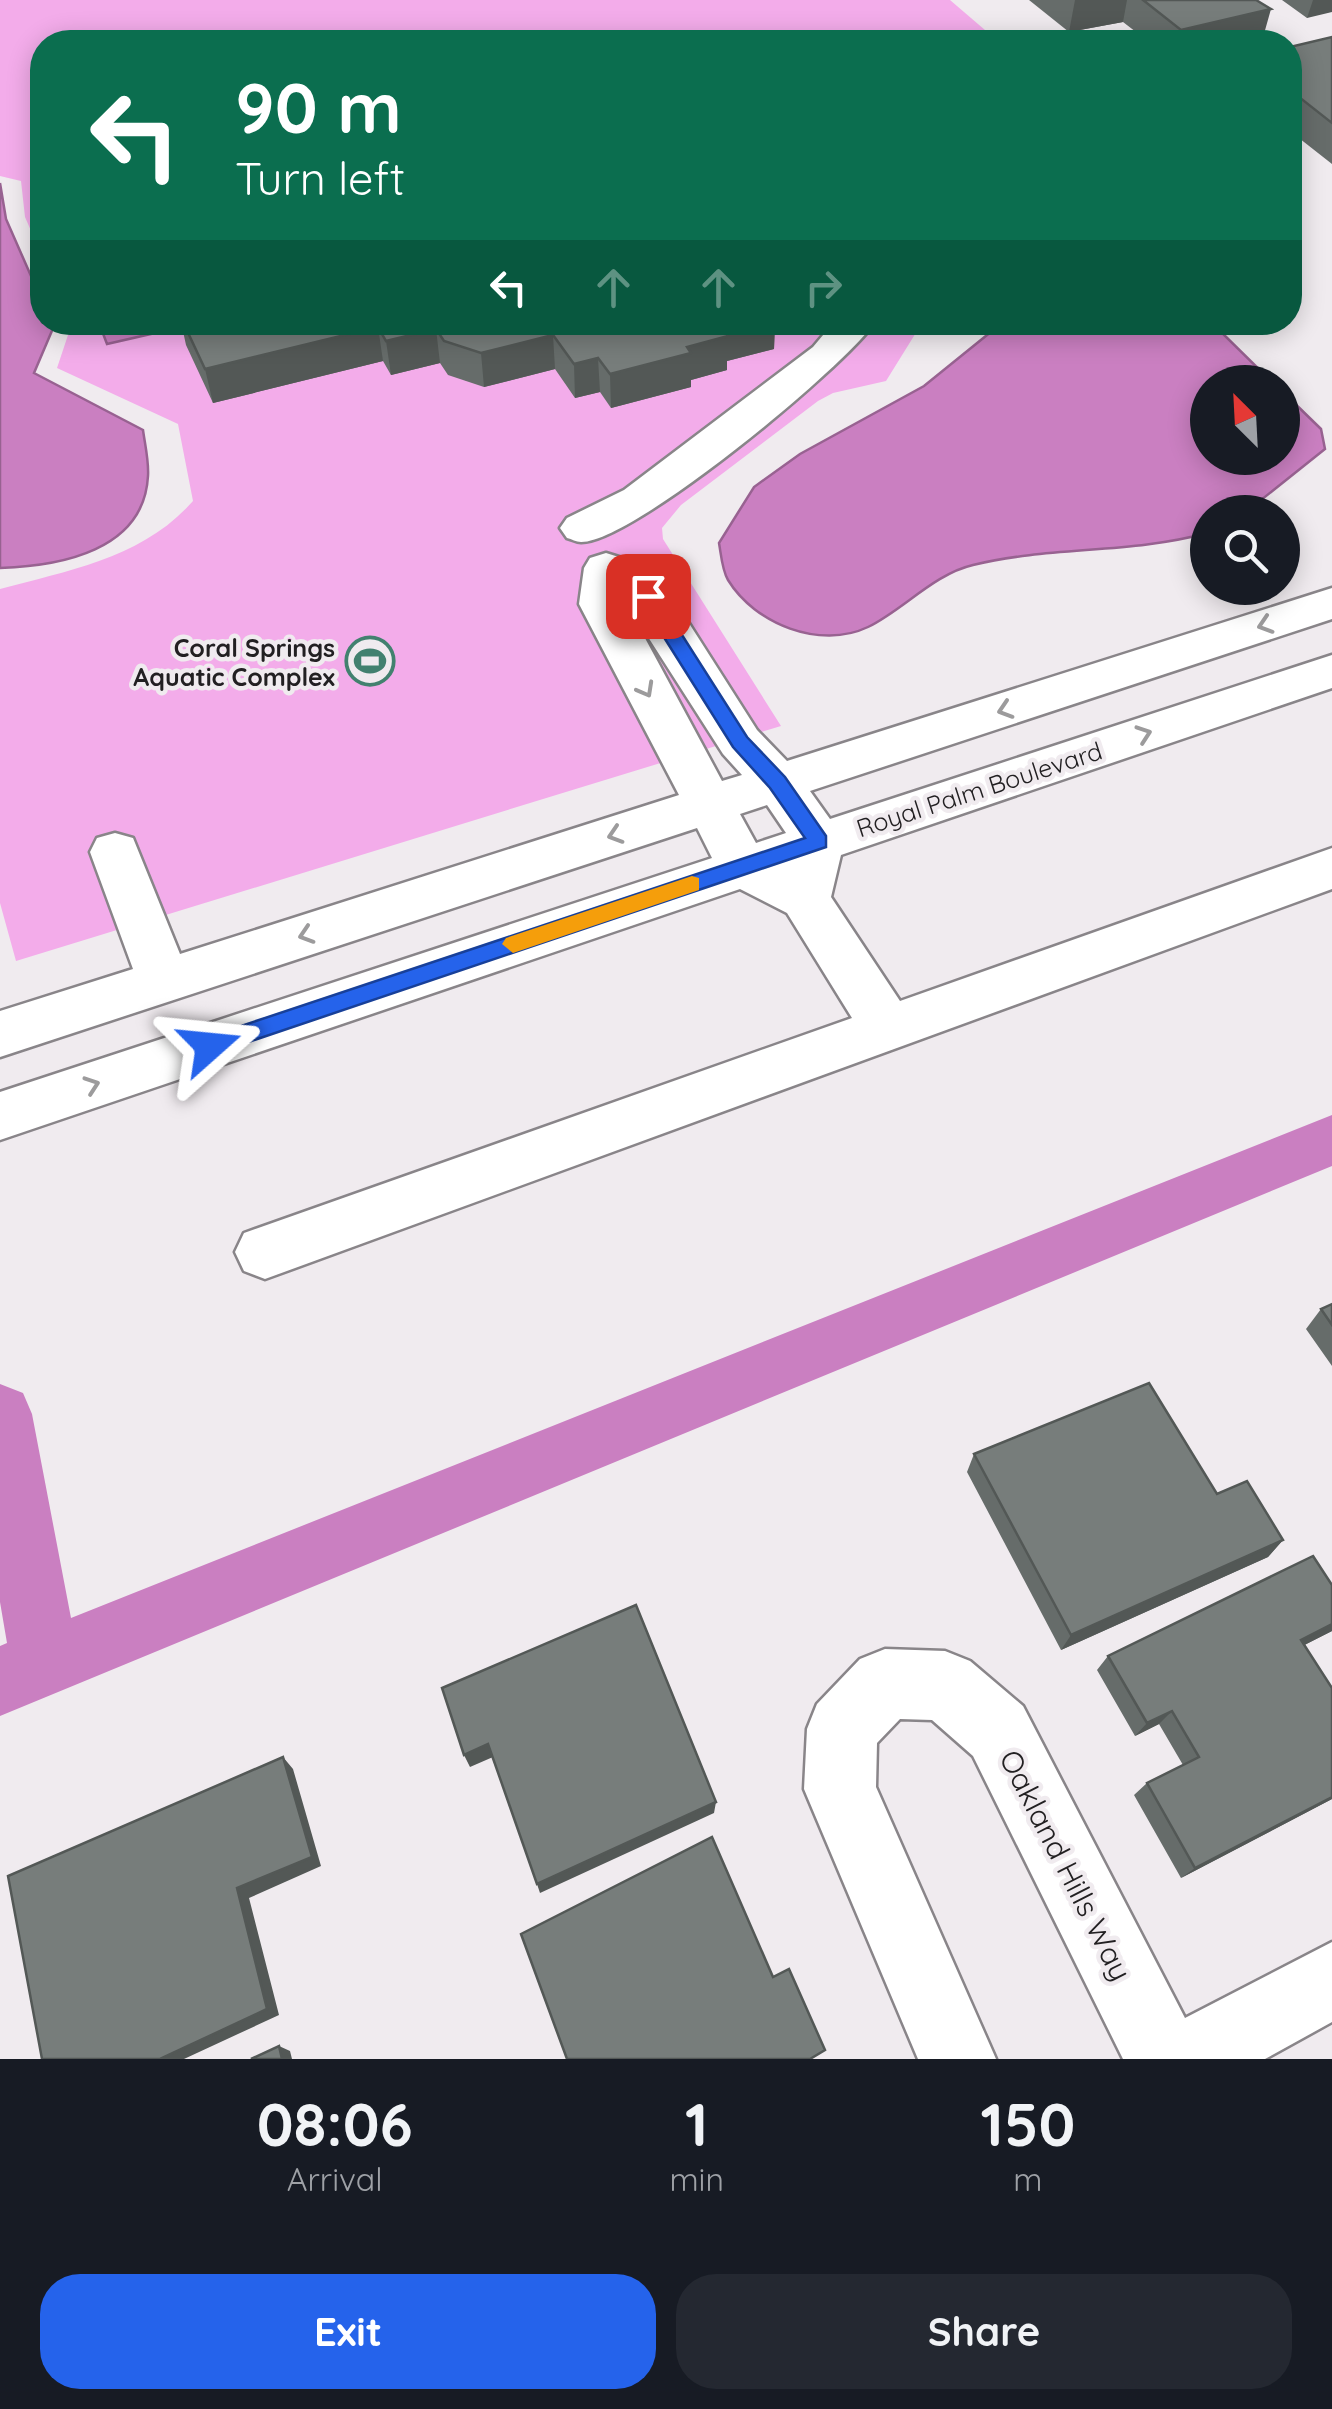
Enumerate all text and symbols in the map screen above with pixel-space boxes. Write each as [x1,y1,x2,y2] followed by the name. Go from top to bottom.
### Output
[235,63,402,151] text: 90 m
[70,70,200,200] icon: left
[235,150,405,206] text: Turn left
[481,260,536,315] icon: left
[586,260,641,315] icon: ahead
[691,260,746,315] icon: ahead
[796,260,851,315] icon: right
[1190,365,1300,475] north arrow
[1190,365,1300,605] map controls
[1190,495,1300,605] button: search
[606,554,691,639] pin
[621,569,676,624] icon: arrive
[1257,613,1274,634] one-way arrow
[133,632,335,692] place label: Coral Springs Aquatic Complex
[344,635,396,687] sports icon: Coral Springs Aquatic Complex
[634,679,654,697] one-way arrow
[997,698,1014,718] one-way arrow
[1134,726,1151,746] one-way arrow
[852,735,1106,843] street label: Royal Palm Boulevard
[607,823,624,843] one-way arrow
[298,924,315,944] one-way arrow
[158,994,262,1098] position arrow
[83,1077,100,1097] one-way arrow
[991,1743,1141,1987] street label: Oakland Hills Way
[257,2086,413,2161] text: 08:06
[685,2086,708,2161] text: 1
[981,2086,1075,2161] text: 150
[287,2159,383,2199] text: Arrival
[669,2159,724,2199] text: min
[1013,2159,1043,2199] text: m
[40,2274,656,2389] button: Exit
[676,2274,1292,2389] button: Share

